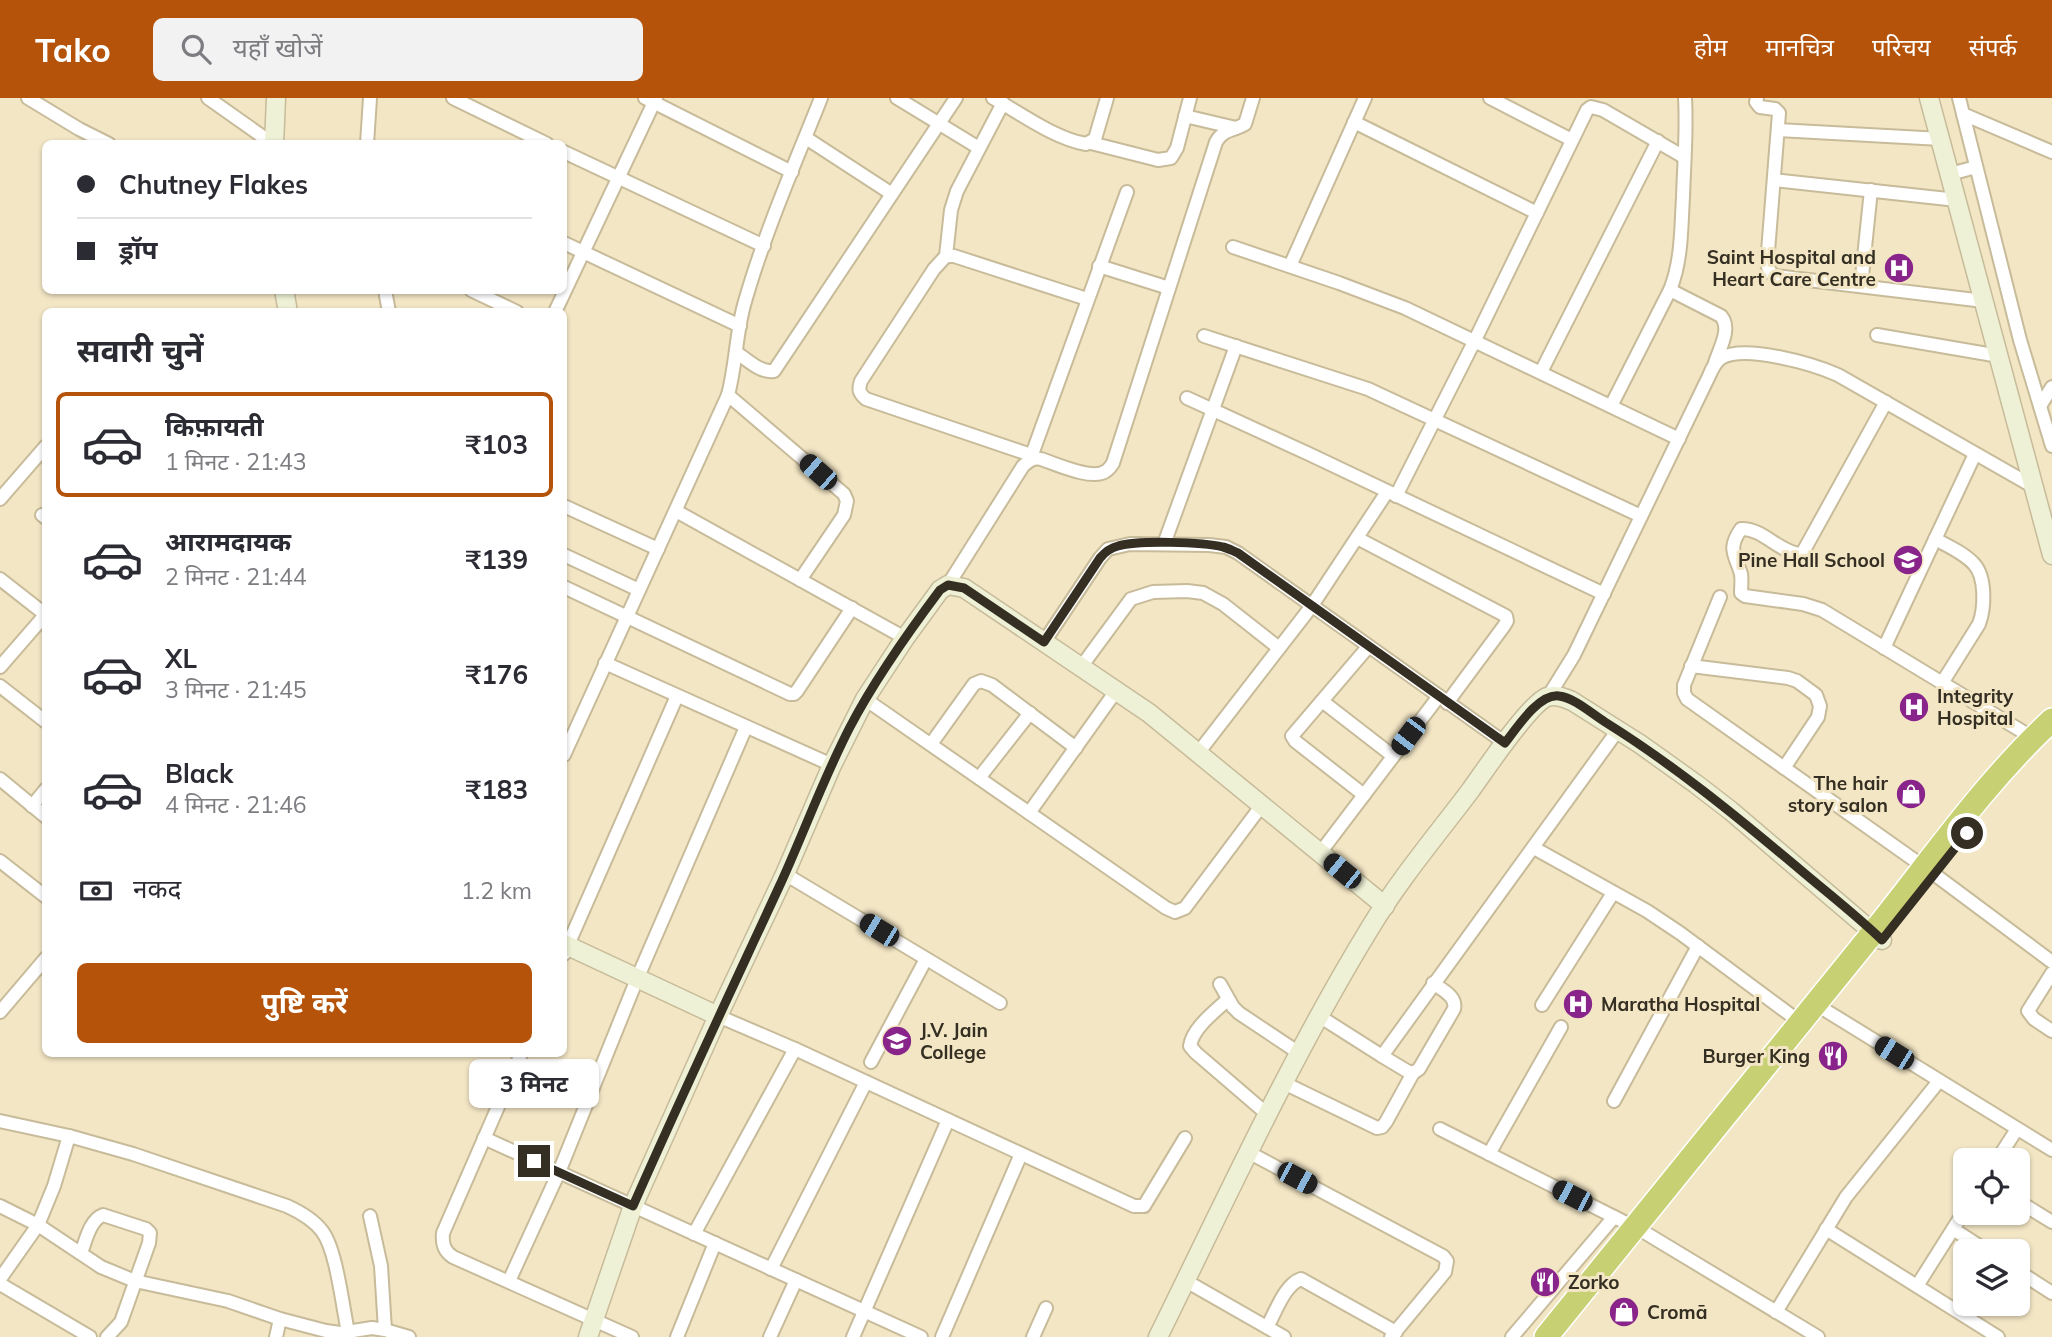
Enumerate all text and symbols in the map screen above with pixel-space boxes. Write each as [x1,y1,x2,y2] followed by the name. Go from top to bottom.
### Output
[153,18,643,81] search box
[35,29,111,70] text: Tako
[177,30,215,68] icon: search
[233,31,322,64] text: यहाँ खोजें
[1694,32,1727,62] text: होम
[1765,32,1834,62] text: मानचित्र
[1872,32,1931,62] text: परिचय
[1969,32,2017,62] text: संपर्क
[119,168,308,201] text: Chutney Flakes
[119,233,157,266] text: ड्रॉप
[1707,245,1876,291] place label: Saint Hospital and Heart Care Centre
[1882,251,1916,285] hospital icon: Saint Hospital and Heart Care Centre
[77,330,204,370] text: सवारी चुनें
[165,410,264,443] text: किफ़ायती
[81,413,144,476] icon: car
[466,428,528,461] text: ₹103
[165,447,307,476] text: 1 मिनट · 21:43
[796,450,841,494] car
[165,525,291,558] text: आरामदायक
[81,528,144,591] icon: car
[466,543,528,576] text: ₹139
[1891,543,1925,577] school or university icon: Pine Hall School
[1738,548,1885,572] place label: Pine Hall School
[165,562,307,591] text: 2 मिनट · 21:44
[165,642,197,675] text: XL
[81,643,144,706] icon: car
[466,658,528,691] text: ₹176
[165,675,307,704] text: 3 मिनट · 21:45
[1937,684,2014,730] place label: Integrity Hospital
[1897,690,1931,724] hospital icon: Integrity Hospital
[1387,713,1430,759] car
[165,757,233,790] text: Black
[81,758,144,821] icon: car
[1788,771,1889,817] place label: The hair story salon
[466,773,528,806] text: ₹183
[1894,777,1928,811] shop icon: The hair story salon
[165,790,307,819] text: 4 मिनट · 21:46
[1951,817,1983,849] route start
[1320,850,1365,892] car
[77,872,115,910] icon: cash
[133,872,181,905] text: नकद
[461,876,532,905] text: 1.2 km
[856,910,903,950] car
[77,963,532,1043] button: पुष्टि करें
[1561,987,1595,1021] hospital icon: Maratha Hospital
[1601,992,1760,1016] place label: Maratha Hospital
[920,1018,988,1064] place label: J.V. Jain College
[880,1024,914,1058] school or university icon: J.V. Jain College
[1871,1033,1918,1073] car
[1816,1039,1850,1073] restaurant icon: Burger King
[1702,1044,1810,1068] place label: Burger King
[469,1060,599,1108] callout: 3 मिनट
[500,1069,568,1098] text: 3 मिनट
[518,1145,550,1177] route end
[1953,1148,2030,1316] map controls
[1953,1148,2030,1225] button: locate
[1274,1159,1321,1197] car
[1549,1177,1596,1215] car
[1953,1239,2030,1316] button: layers
[1528,1265,1562,1299] restaurant icon: Zorko
[1568,1270,1620,1294] place label: Zorko
[1607,1295,1641,1329] shop icon: Cromā
[1647,1300,1707,1324] place label: Cromā

